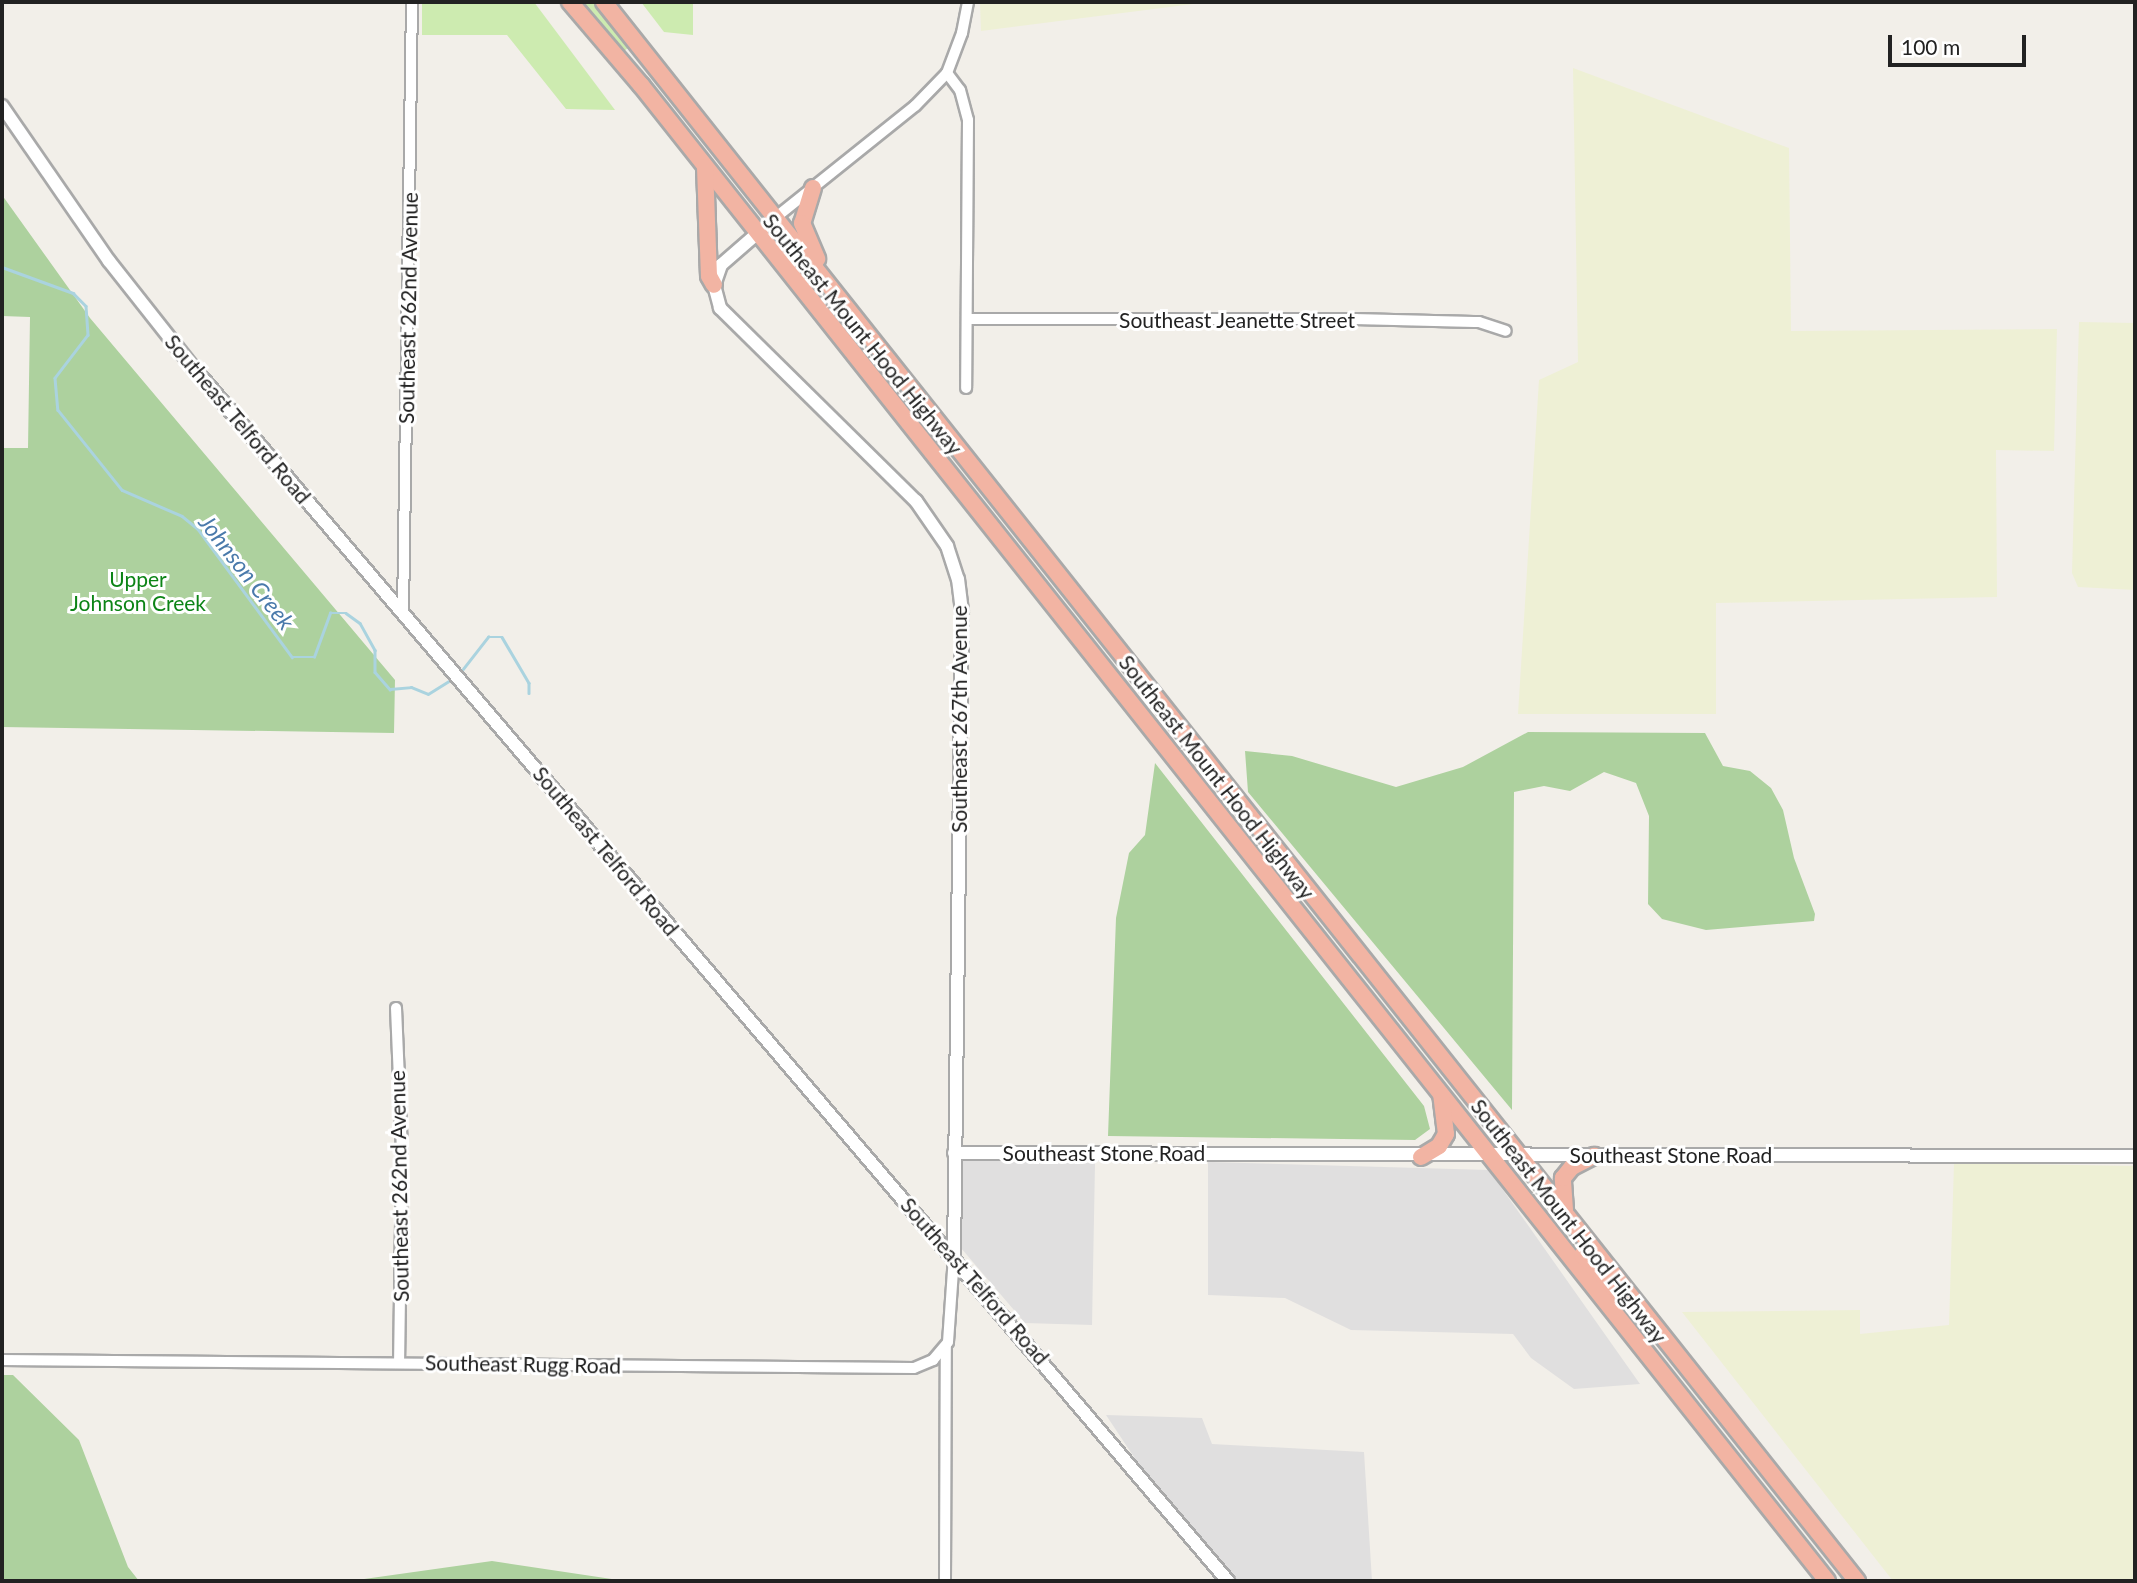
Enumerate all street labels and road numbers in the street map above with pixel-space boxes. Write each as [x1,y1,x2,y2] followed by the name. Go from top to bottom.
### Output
[393,191,423,425] street label: Southeast 262nd Avenue
[758,209,968,459] street label: Southeast Mount Hood Highway
[1119,307,1355,333] street label: Southeast Jeanette Street
[160,329,316,509] street label: Southeast Telford Road
[946,605,972,833] street label: Southeast 267th Avenue
[1114,650,1320,904] street label: Southeast Mount Hood Highway
[528,761,684,941] street label: Southeast Telford Road
[384,1069,414,1303] street label: Southeast 262nd Avenue
[1466,1094,1672,1348] street label: Southeast Mount Hood Highway
[1003,1140,1205,1166] street label: Southeast Stone Road
[1570,1142,1772,1168] street label: Southeast Stone Road
[895,1192,1055,1370] street label: Southeast Telford Road
[425,1350,621,1378] street label: Southeast Rugg Road

